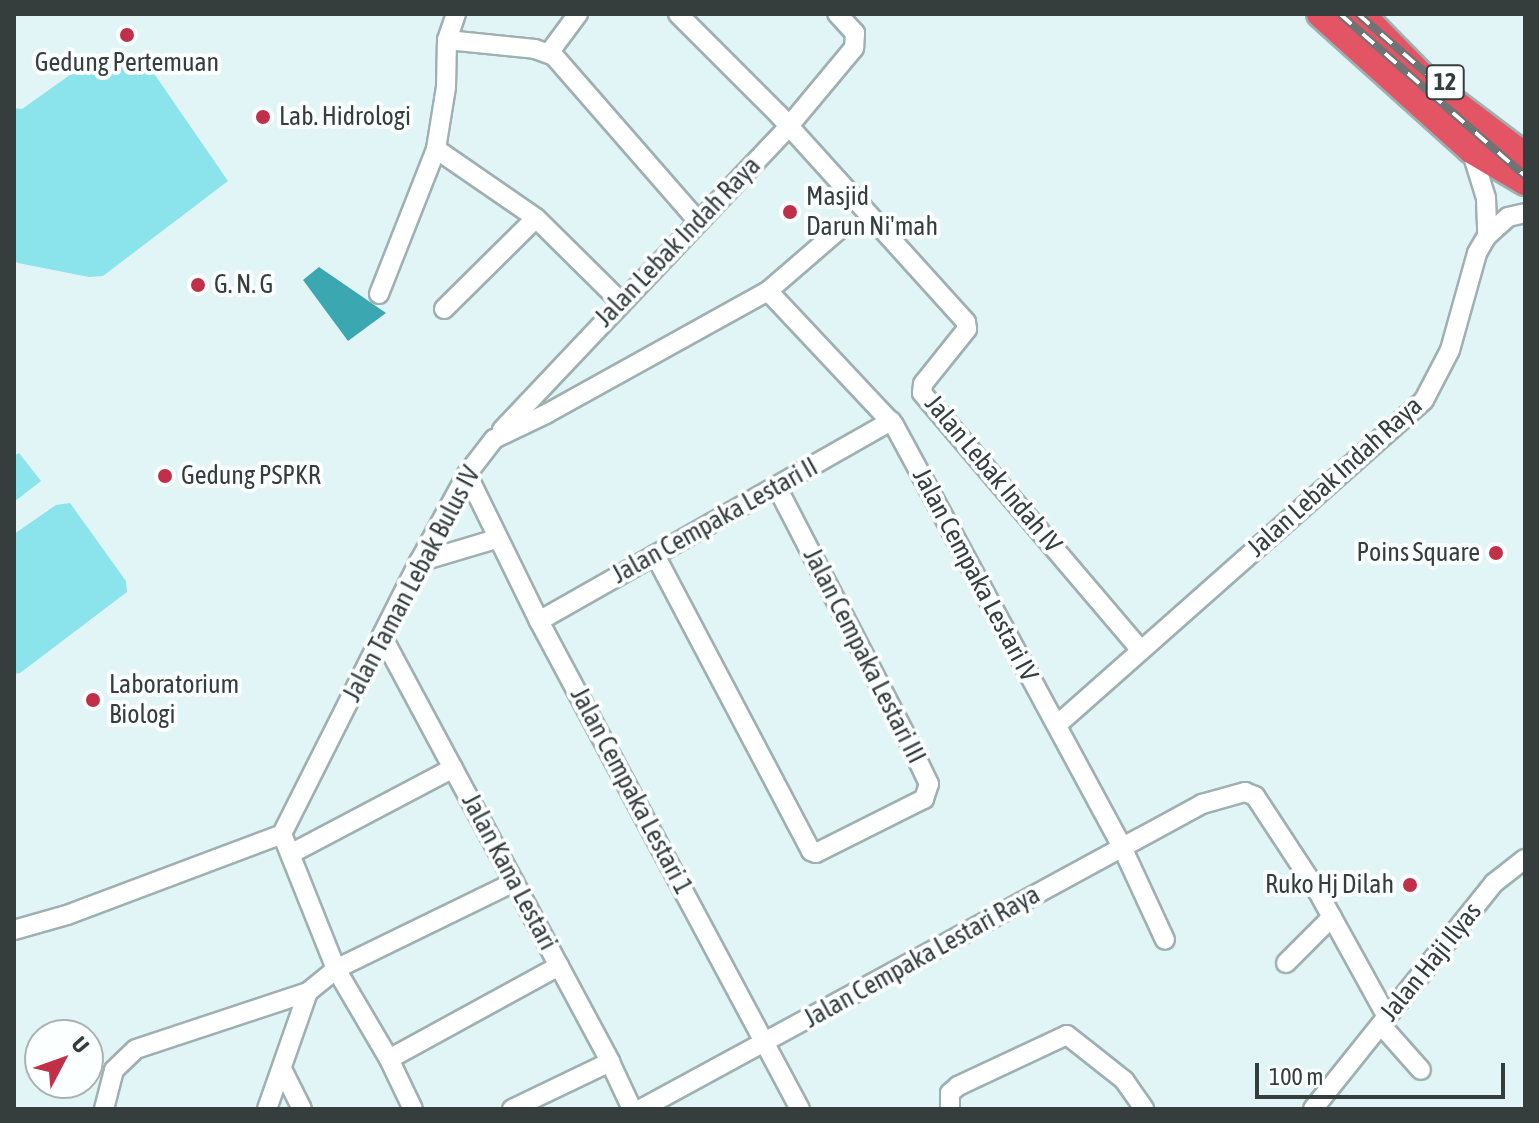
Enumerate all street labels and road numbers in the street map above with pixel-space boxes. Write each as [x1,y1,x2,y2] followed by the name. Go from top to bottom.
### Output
[1425,62,1465,102] road number: 12
[589,150,767,334] street label: Jalan Lebak Indah Raya
[918,389,1068,559] street label: Jalan Lebak Indah IV
[1241,390,1429,564] street label: Jalan Lebak Indah Raya
[607,452,823,590] street label: Jalan Cempaka Lestari II
[337,461,487,707] street label: Jalan Taman Lebak Bulus IV
[906,463,1044,687] street label: Jalan Cempaka Lestari IV
[796,543,932,769] street label: Jalan Cempaka Lestari III
[563,682,699,900] street label: Jalan Cempaka Lestari 1
[455,789,563,955] street label: Jalan Kana Lestari
[799,879,1045,1035] street label: Jalan Cempaka Lestari Raya
[1374,897,1488,1027] street label: Jalan Haji Ilyas

